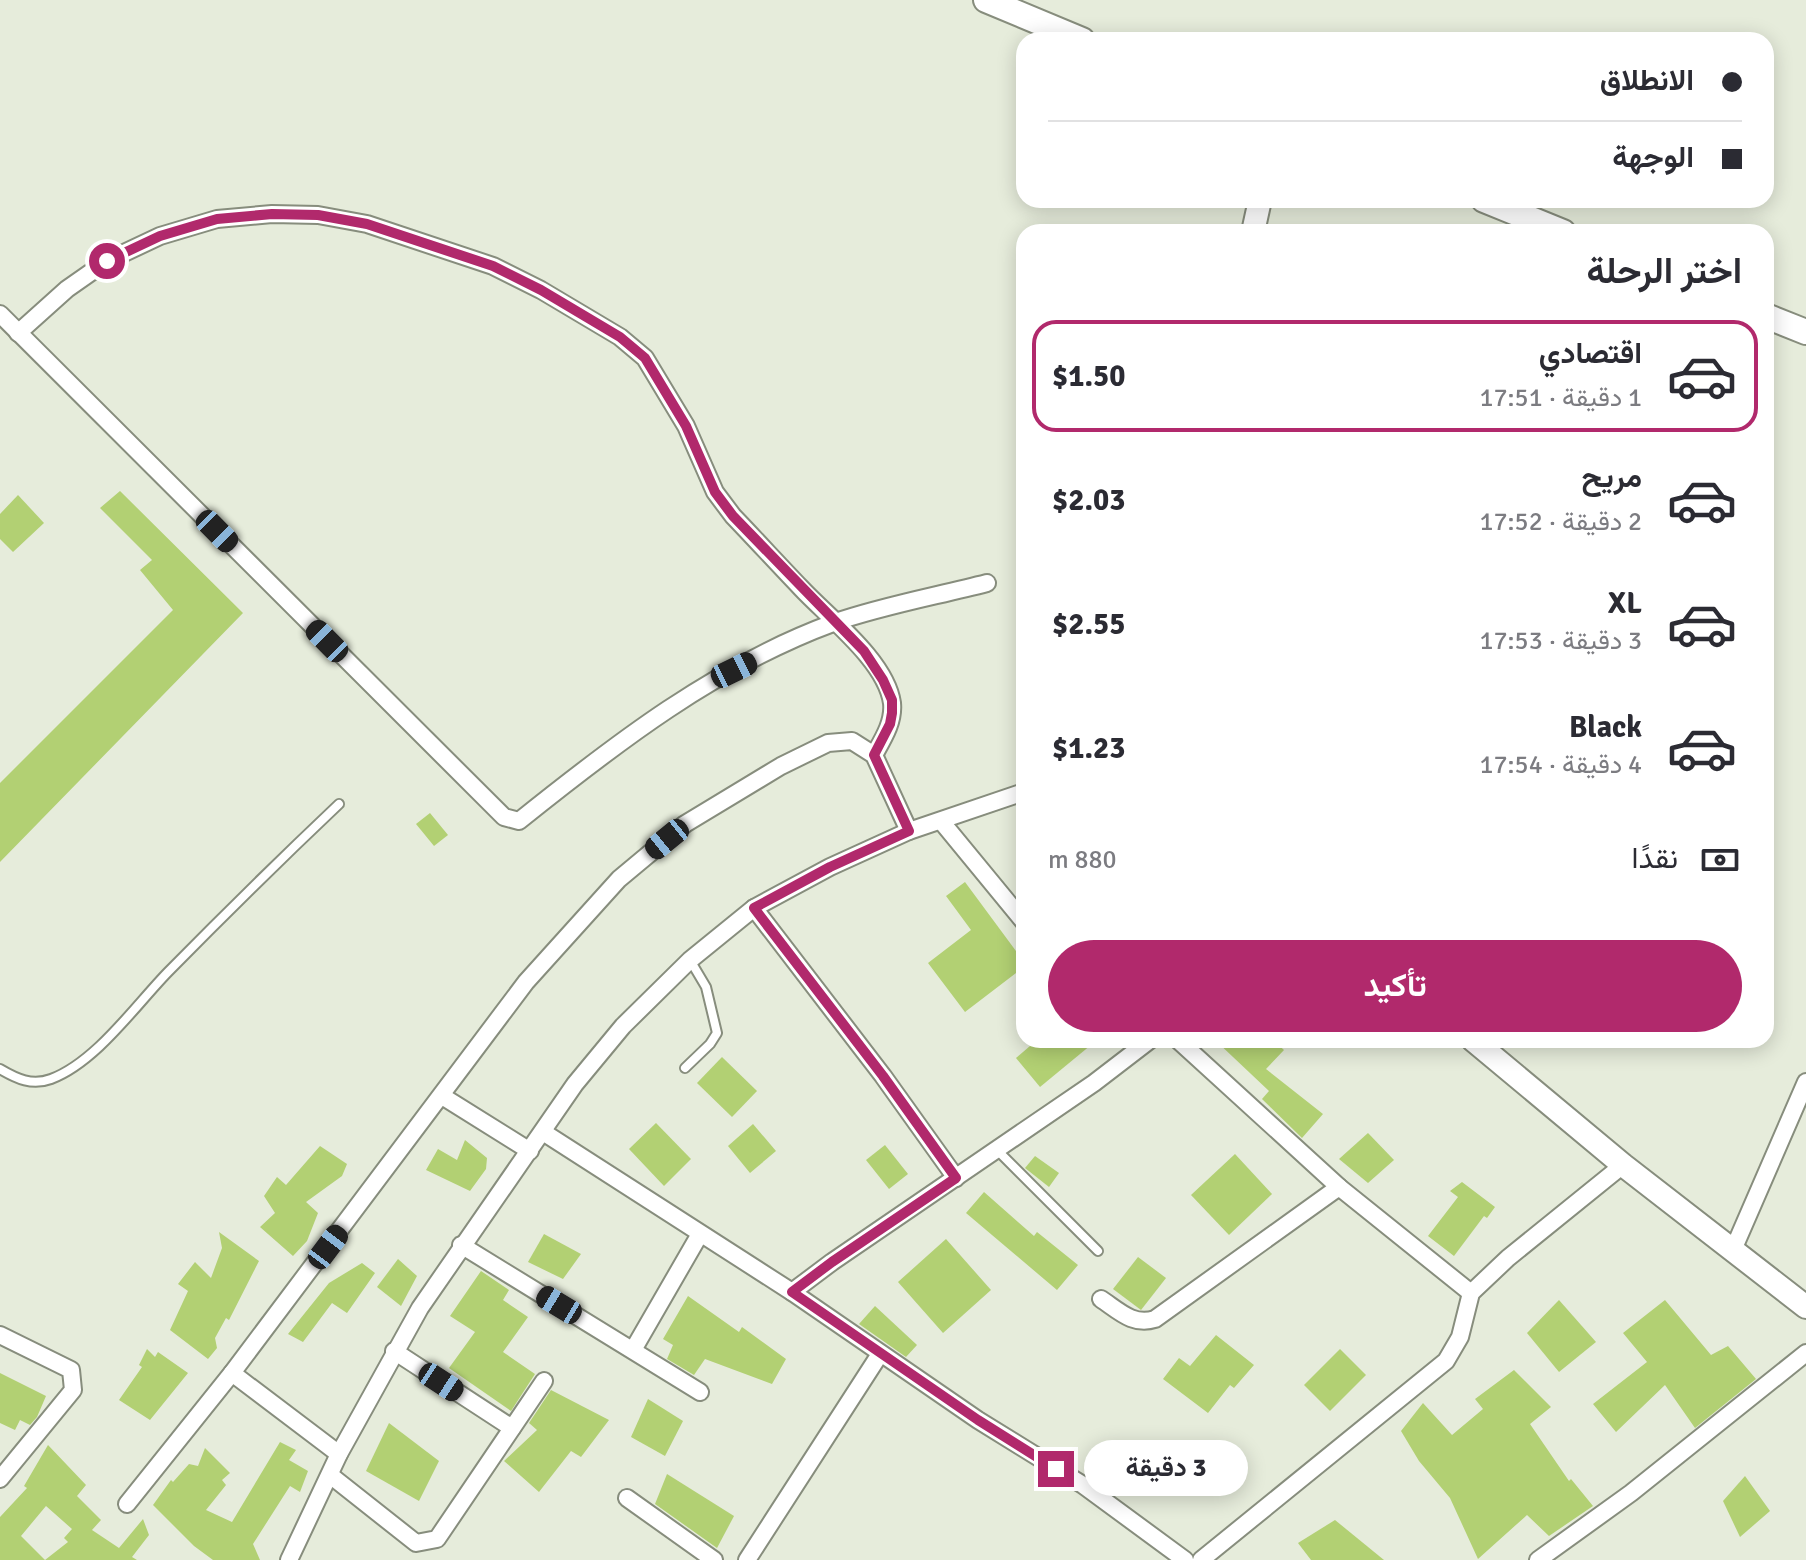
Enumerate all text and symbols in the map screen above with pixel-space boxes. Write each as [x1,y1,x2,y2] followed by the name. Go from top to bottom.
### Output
[1600,62,1694,99] text: الانطلاق
[1612,139,1694,176] text: الوجهة
[89,243,125,279] route start
[1586,249,1742,294] text: اختر الرحلة
[1539,335,1642,372] text: اقتصادي
[1666,340,1738,412] icon: car
[1052,358,1125,395] text: $1.50
[1480,382,1642,414] text: 1 دقيقة · 17:51
[1582,459,1642,496] text: مريح
[1666,464,1738,536] icon: car
[1052,482,1125,519] text: $2.03
[192,506,242,556] car
[1480,506,1642,538] text: 2 دقيقة · 17:52
[1608,585,1642,622] text: XL
[1666,588,1738,660] icon: car
[1052,606,1125,643] text: $2.55
[302,616,352,666] car
[1480,625,1642,657] text: 3 دقيقة · 17:53
[707,649,761,691] car
[1569,709,1642,746] text: Black
[1666,712,1738,784] icon: car
[1052,730,1125,767] text: $1.23
[1480,749,1642,781] text: 4 دقيقة · 17:54
[641,815,693,863] car
[1698,838,1742,882] icon: cash
[1632,840,1678,877] text: نقدًا
[1048,844,1117,876] text: 880 m
[1048,940,1742,1032] button: تأكيد
[304,1221,352,1273] car
[532,1282,586,1328] car
[414,1359,468,1405] car
[1084,1441,1248,1497] callout: 3 دقيقة
[1038,1451,1074,1487] route end
[1125,1452,1207,1484] text: 3 دقيقة

